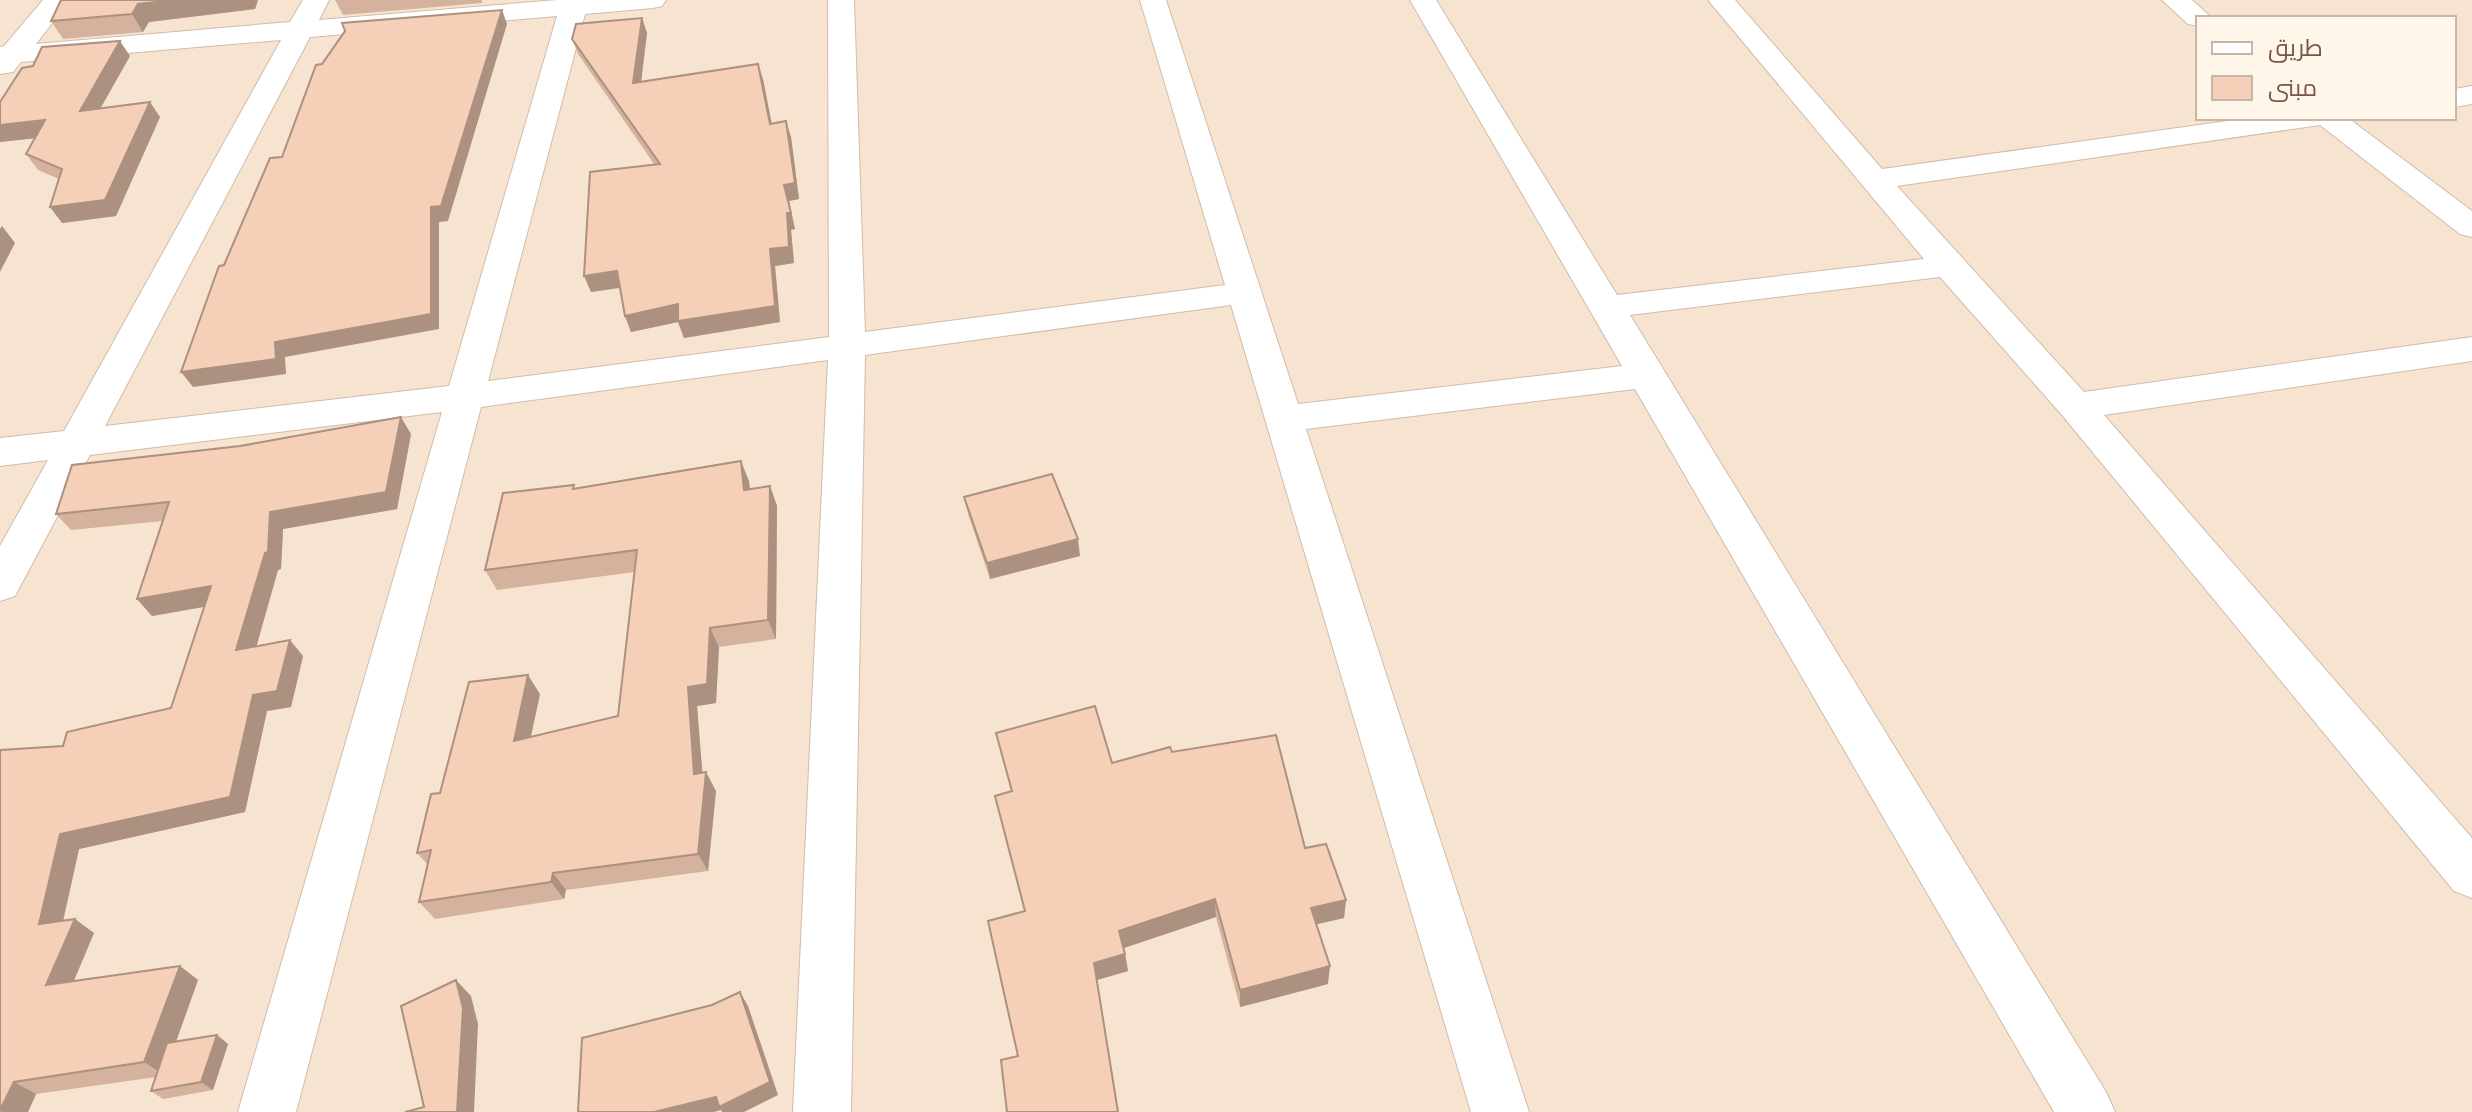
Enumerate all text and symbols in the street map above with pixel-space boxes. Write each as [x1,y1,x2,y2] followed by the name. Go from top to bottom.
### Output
[2196,16,2456,120] legend
[2268,34,2323,63] text: طريق
[2268,74,2317,102] text: مبنى

